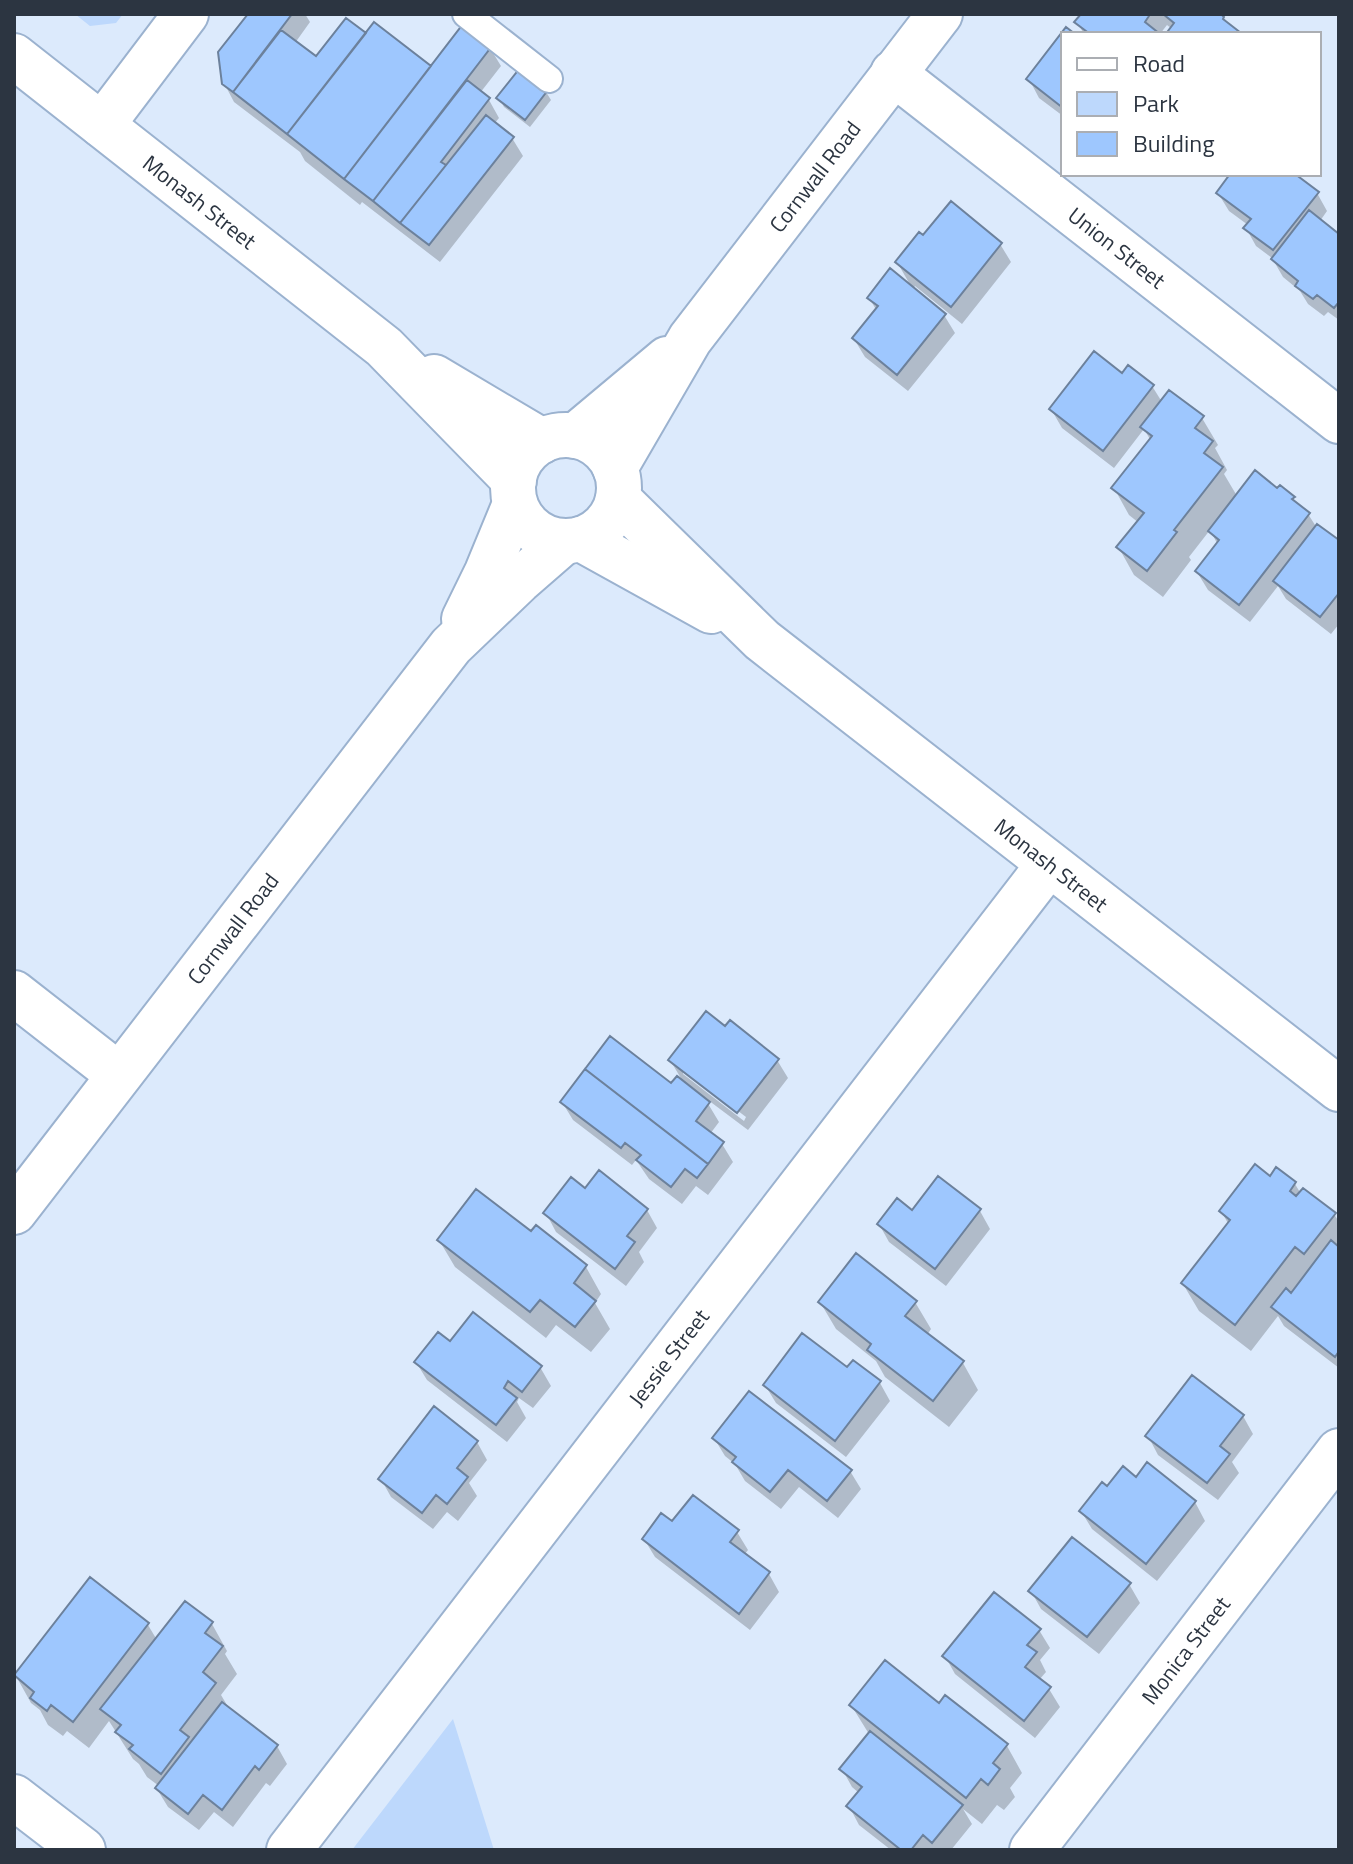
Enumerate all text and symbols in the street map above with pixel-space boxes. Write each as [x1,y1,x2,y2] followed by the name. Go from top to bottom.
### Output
[1061,32,1321,176] legend
[1133,45,1185,81] text: Road
[1133,85,1179,121] text: Park
[761,114,869,240] street label: Cornwall Road
[1133,125,1215,161] text: Building
[135,146,264,258] street label: Monash Street
[1061,199,1173,297] street label: Union Street
[987,810,1116,921] street label: Monash Street
[179,866,287,992] street label: Cornwall Road
[620,1301,718,1413] street label: Jessie Street
[1133,1589,1239,1712] street label: Monica Street

